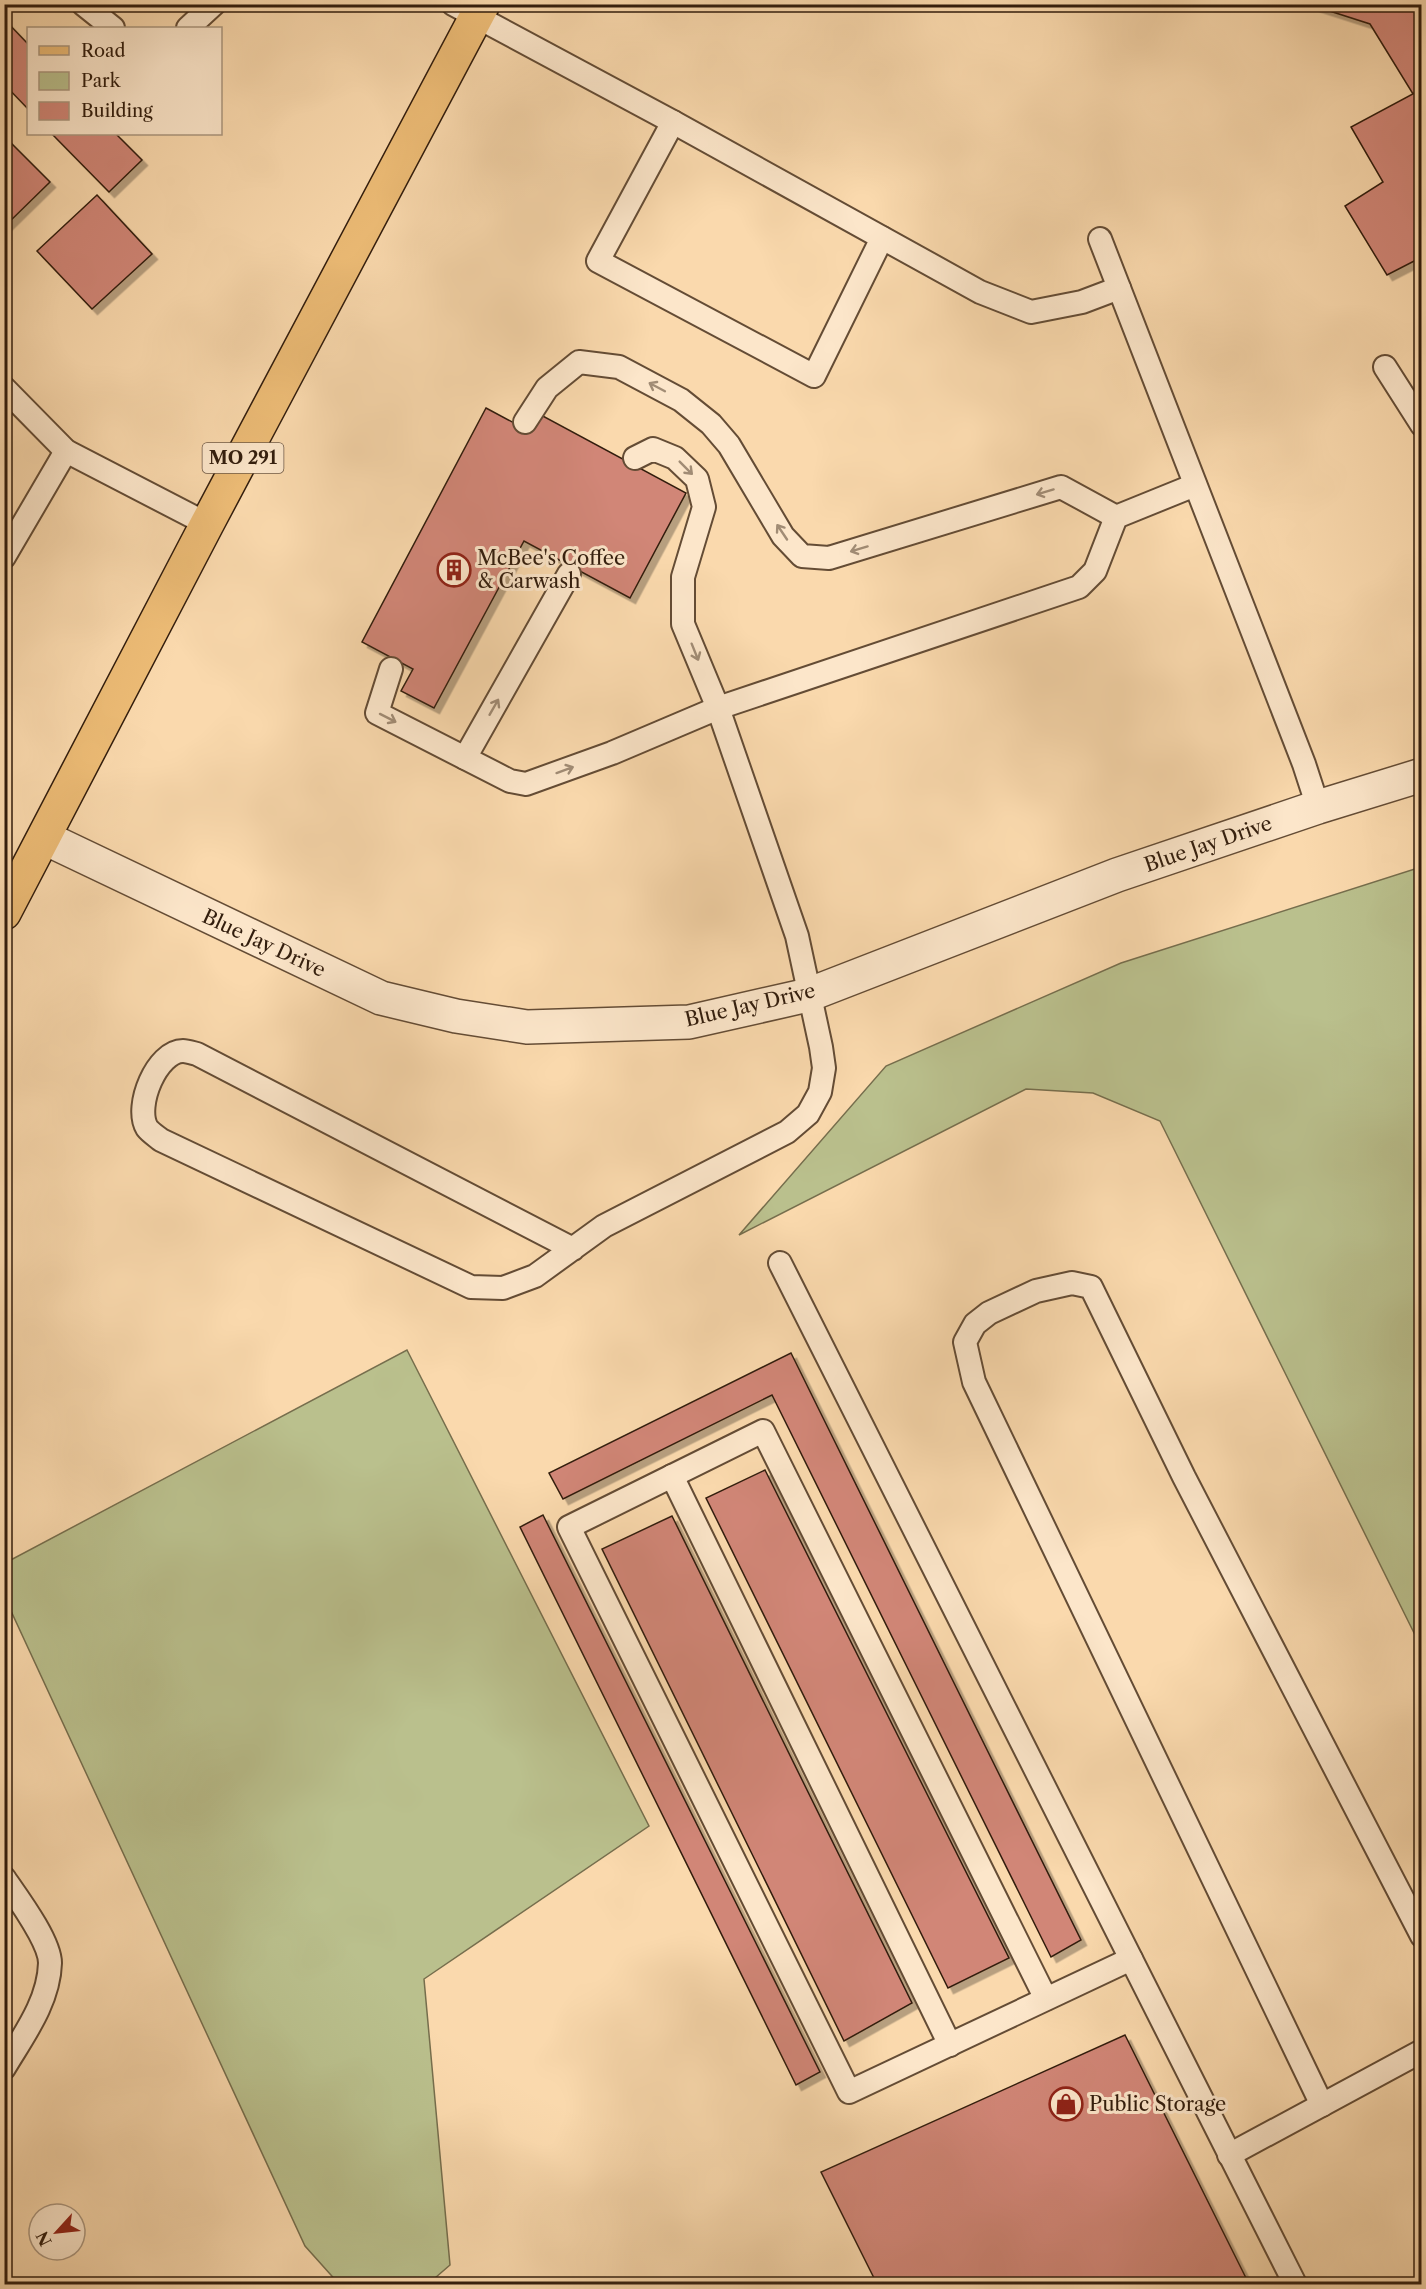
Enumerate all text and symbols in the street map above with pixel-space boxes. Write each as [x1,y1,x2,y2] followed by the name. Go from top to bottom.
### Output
[27,27,222,135] legend
[81,40,126,62] text: Road
[81,70,122,92] text: Park
[81,100,153,122] text: Building
[649,381,666,393] one-way arrow
[202,443,284,473] road number: MO 291
[678,461,693,475] one-way arrow
[1036,487,1055,498] one-way arrow
[775,524,787,541] one-way arrow
[849,544,868,555] one-way arrow
[477,546,625,593] place label: McBee's Coffee & Carwash
[436,552,472,588] building icon: McBee's Coffee & Carwash
[690,642,701,661] one-way arrow
[488,699,500,716] one-way arrow
[378,713,396,725] one-way arrow
[555,763,574,774] one-way arrow
[1141,811,1275,877] street label: Blue Jay Drive
[199,904,329,982] street label: Blue Jay Drive
[682,978,818,1032] street label: Blue Jay Drive
[1048,2086,1084,2122] shop icon: Public Storage
[1089,2092,1226,2116] place label: Public Storage
[27,2202,87,2262] north arrow
[32,2228,56,2250] text: N

